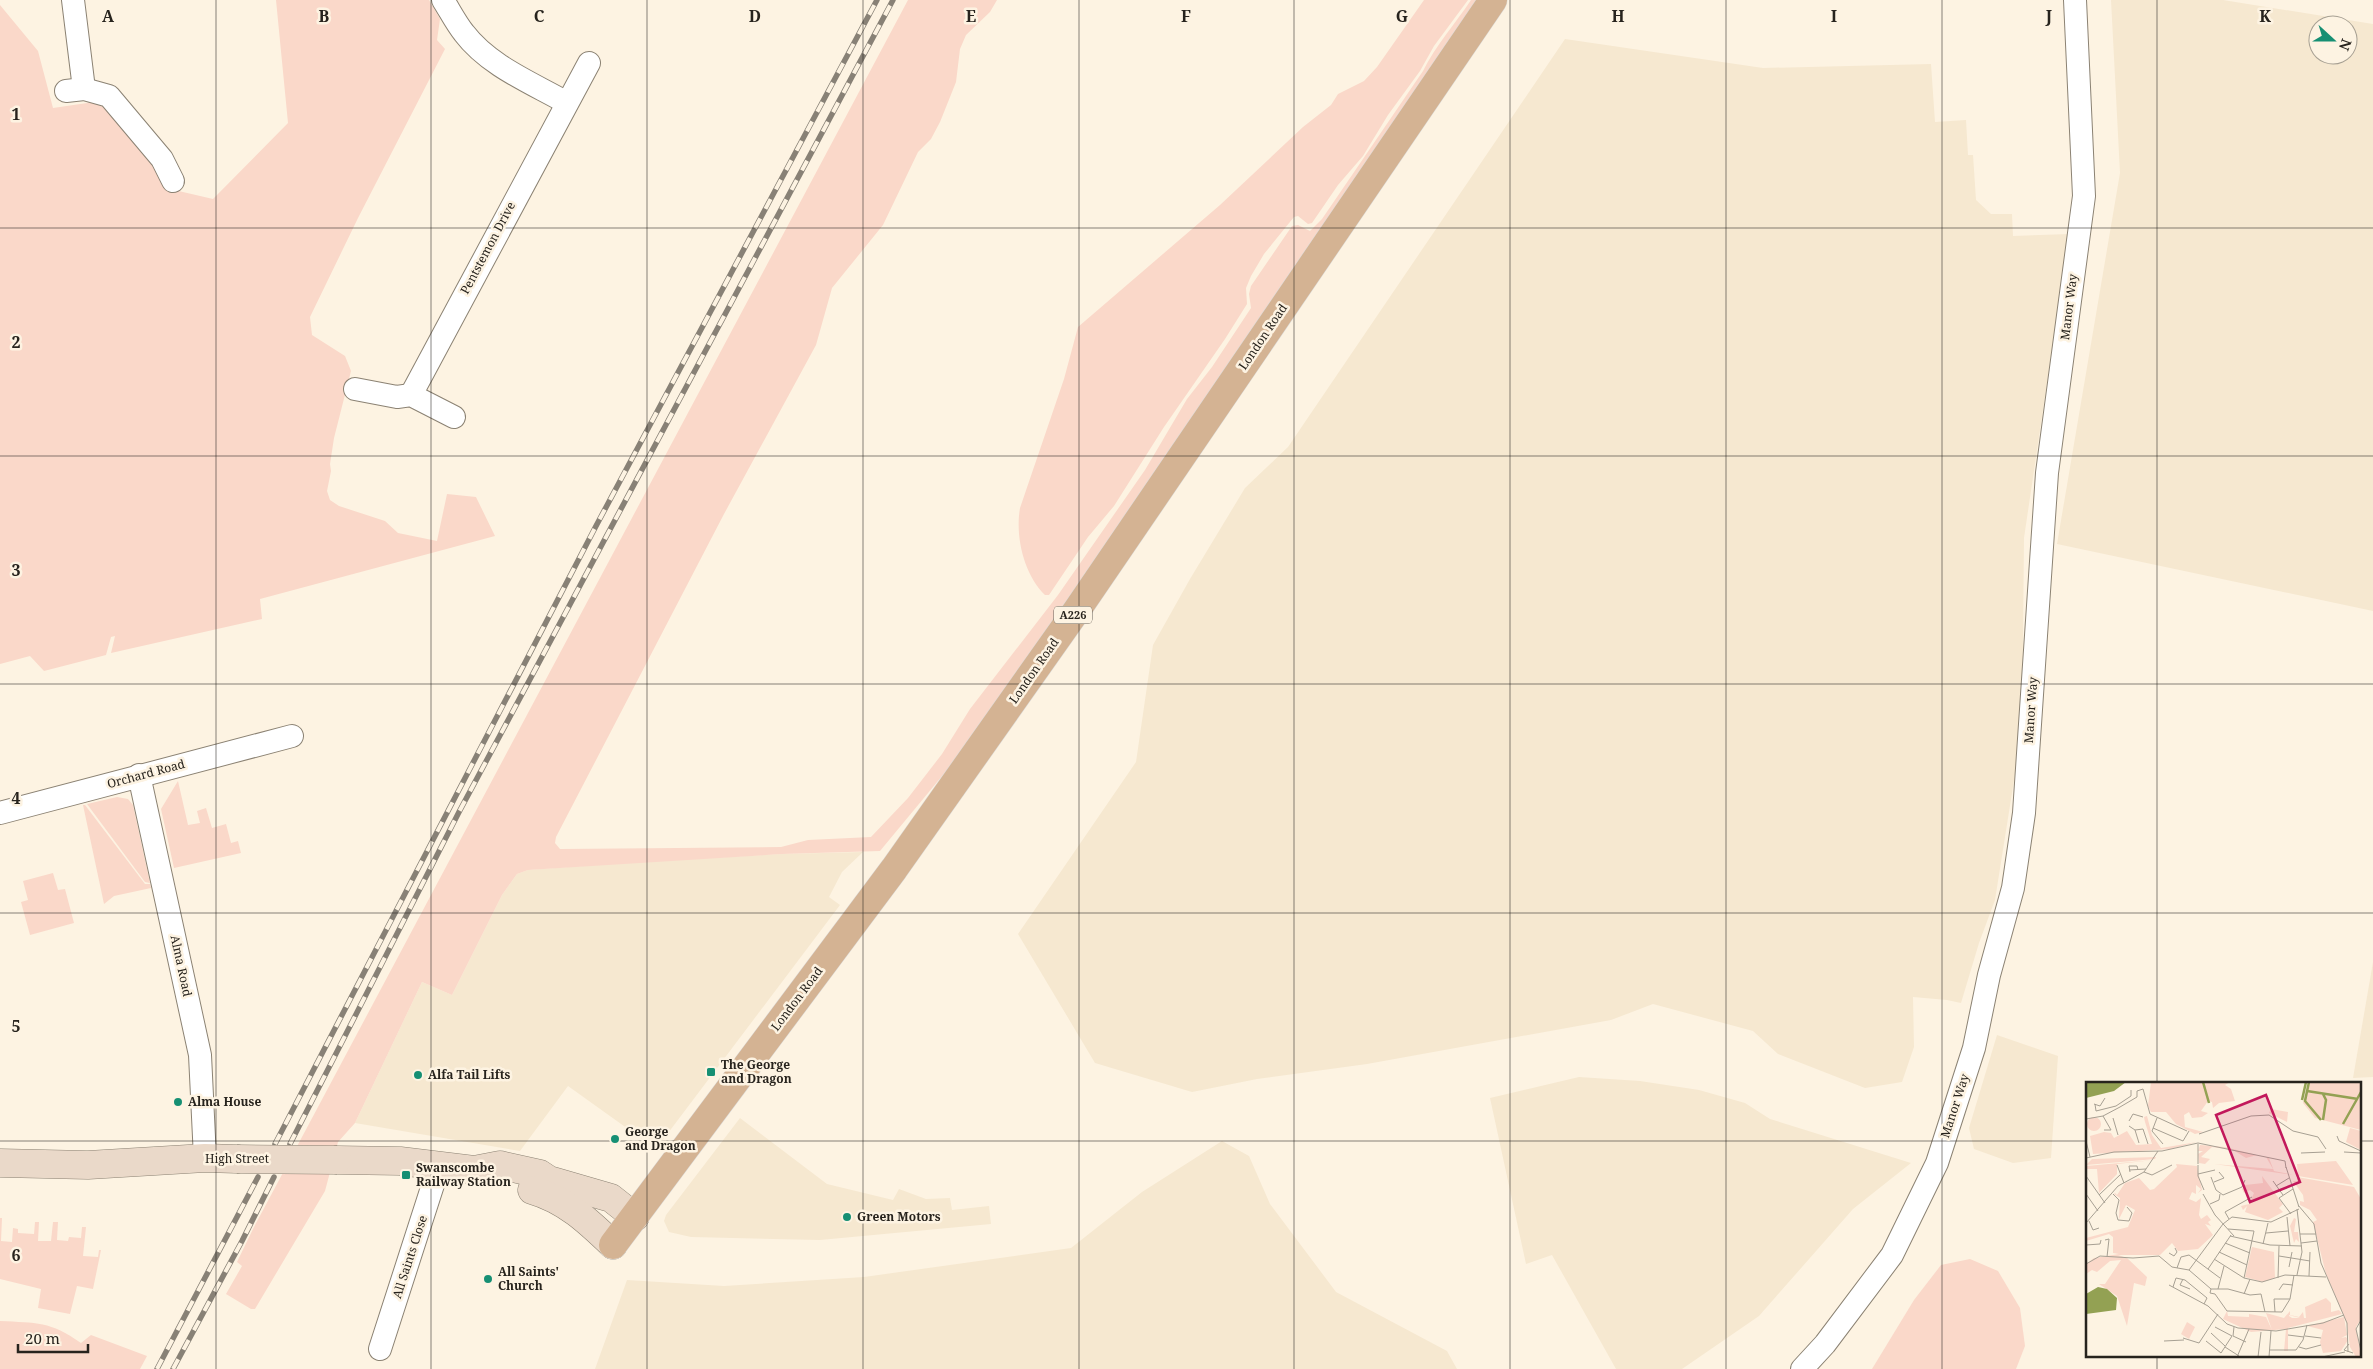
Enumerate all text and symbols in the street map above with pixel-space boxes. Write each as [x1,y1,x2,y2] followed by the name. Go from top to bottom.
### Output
[102,5,115,27] text: A
[319,5,330,27] text: B
[534,5,545,27] text: C
[749,5,761,27] text: D
[966,5,976,27] text: E
[1181,5,1191,27] text: F
[1396,5,1408,27] text: G
[1611,5,1625,27] text: H
[1831,5,1837,27] text: I
[2045,5,2053,27] text: J
[2259,5,2271,27] text: K
[2308,15,2358,65] north arrow
[2335,36,2356,53] text: N
[11,103,21,125] text: 1
[456,199,519,297] street label: Pentstemon Drive
[2056,273,2081,341] street label: Manor Way
[1234,300,1291,373] street label: London Road
[11,331,21,353] text: 2
[11,559,21,581] text: 3
[1054,606,1092,624] road number: A226
[1005,634,1063,707] street label: London Road
[2020,676,2041,744] street label: Manor Way
[105,755,187,792] street label: Orchard Road
[11,787,21,809] text: 4
[167,934,196,999] street label: Alma Road
[767,963,827,1034] street label: London Road
[11,1015,21,1037] text: 5
[721,1056,792,1087] place label: The George and Dragon
[428,1066,511,1083] place label: Alfa Tail Lifts
[705,1066,717,1078] marker: The George and Dragon
[412,1069,424,1081] marker: Alfa Tail Lifts
[1936,1071,1973,1140] street label: Manor Way
[2086,1082,2360,1356] inset map
[188,1093,261,1110] place label: Alma House
[172,1096,184,1108] marker: Alma House
[625,1123,696,1154] place label: George and Dragon
[609,1133,621,1145] marker: George and Dragon
[205,1150,269,1167] street label: High Street
[416,1159,511,1190] place label: Swanscombe Railway Station
[400,1169,412,1181] marker: Swanscombe Railway Station
[857,1208,941,1225] place label: Green Motors
[841,1211,853,1223] marker: Green Motors
[388,1213,431,1301] street label: All Saints Close
[11,1244,21,1266] text: 6
[498,1263,559,1294] place label: All Saints' Church
[482,1273,494,1285] marker: All Saints' Church
[18,1322,88,1354] scale bar
[25,1328,60,1348] text: 20 m

